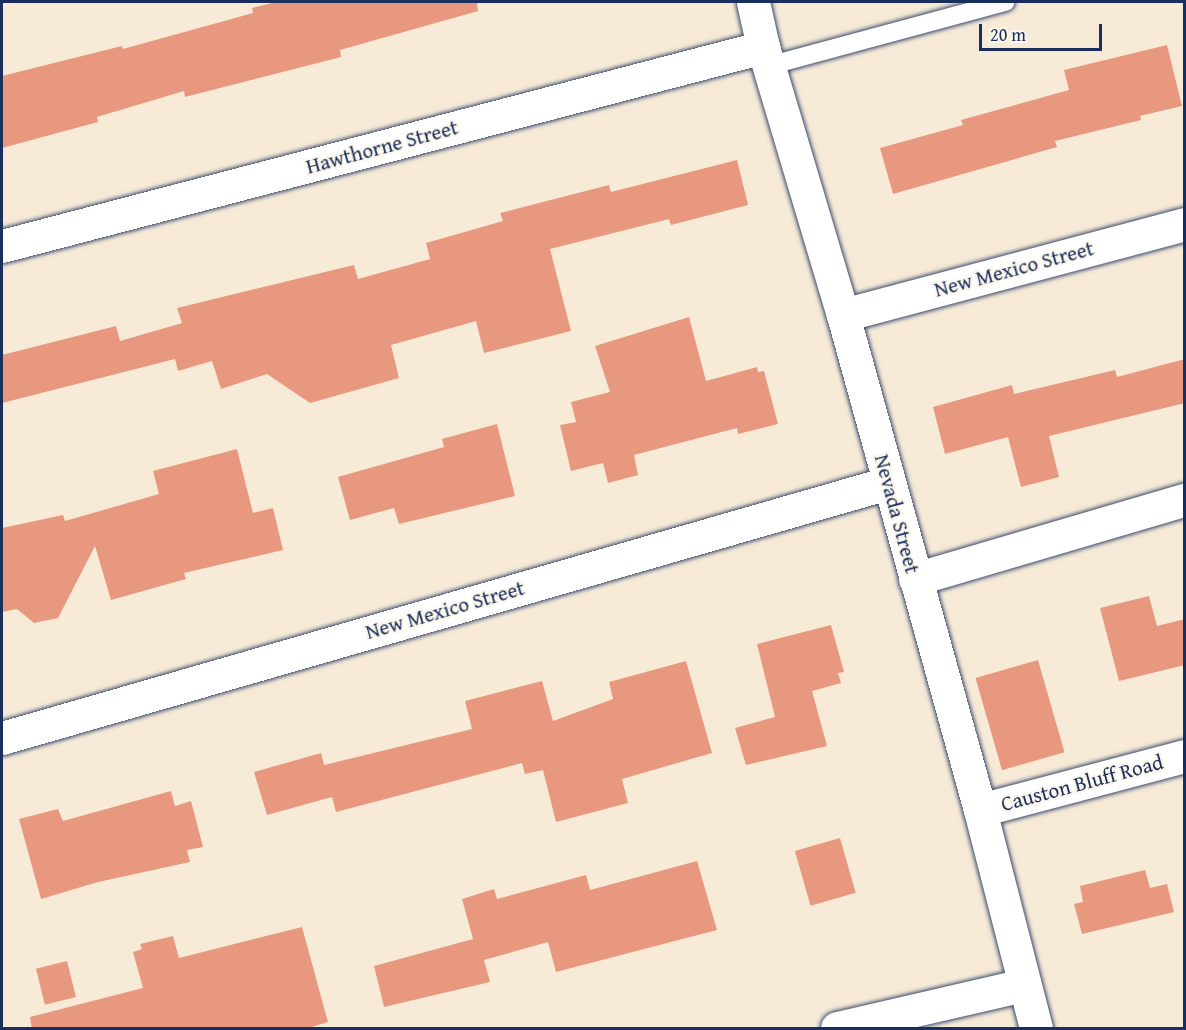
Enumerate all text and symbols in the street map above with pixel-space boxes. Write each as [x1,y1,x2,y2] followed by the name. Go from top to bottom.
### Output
[982,12,1105,50] scale bar
[990,21,1026,48] text: 20 m
[303,115,461,179] street label: Hawthorne Street
[931,236,1097,302] street label: New Mexico Street
[869,452,925,576] street label: Nevada Street
[363,575,527,645] street label: New Mexico Street
[998,749,1166,817] street label: Causton Bluff Road

